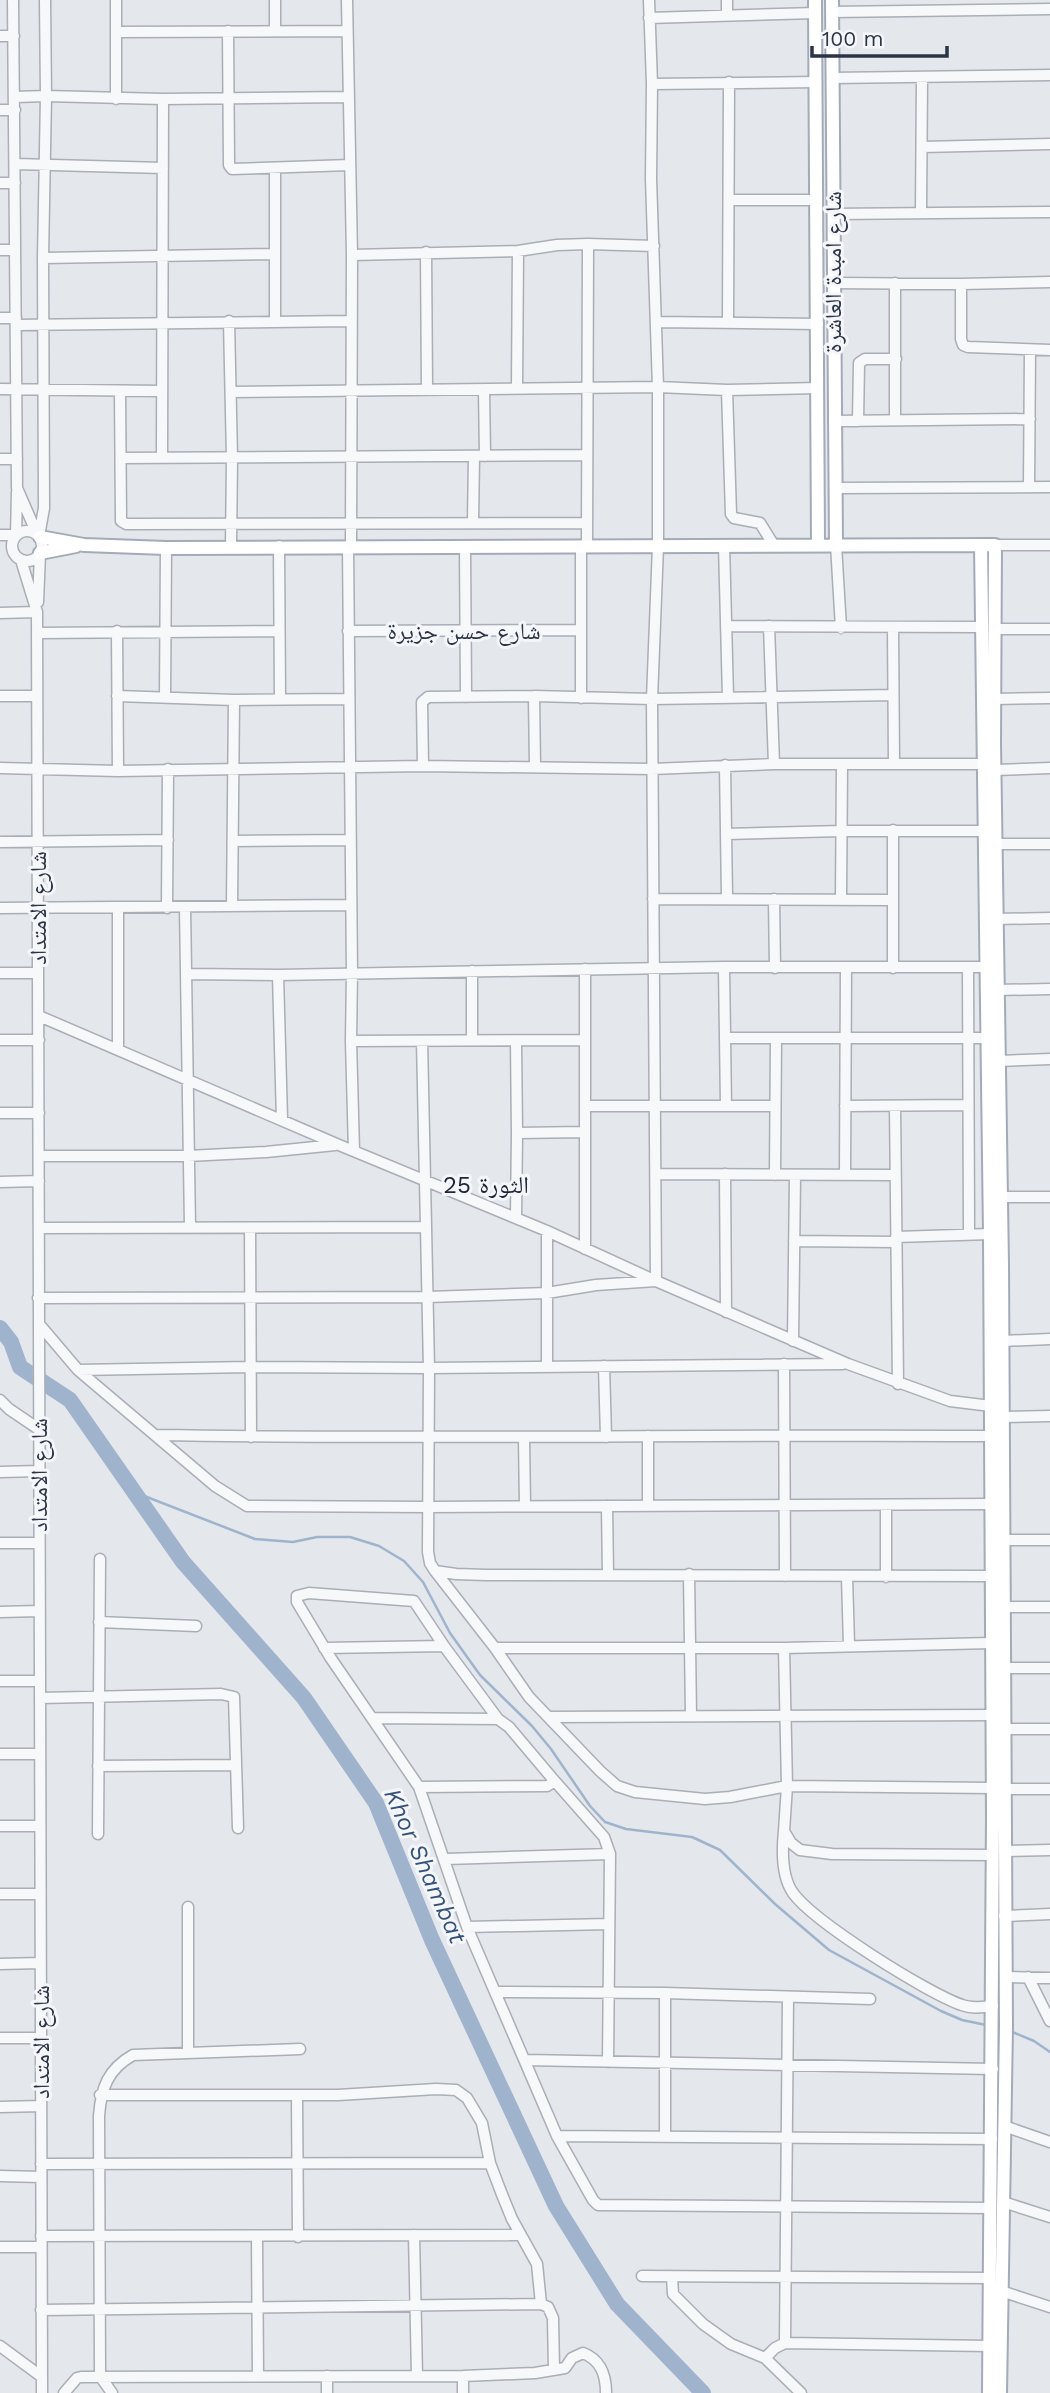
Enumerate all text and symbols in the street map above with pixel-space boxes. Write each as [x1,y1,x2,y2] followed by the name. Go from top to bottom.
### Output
[812,14,947,58] scale bar
[822,26,884,51] text: 100 m
[820,191,848,353] street label: شارع امبدة العاشرة
[387,618,541,646] street label: شارع حسن جزيرة
[25,851,53,965] street label: شارع الامتداد
[443,1171,529,1199] district label: الثورة 25
[26,1418,54,1532] street label: شارع الامتداد
[378,1784,472,1949] water label: Khor Shambat
[28,1985,56,2099] street label: شارع الامتداد

